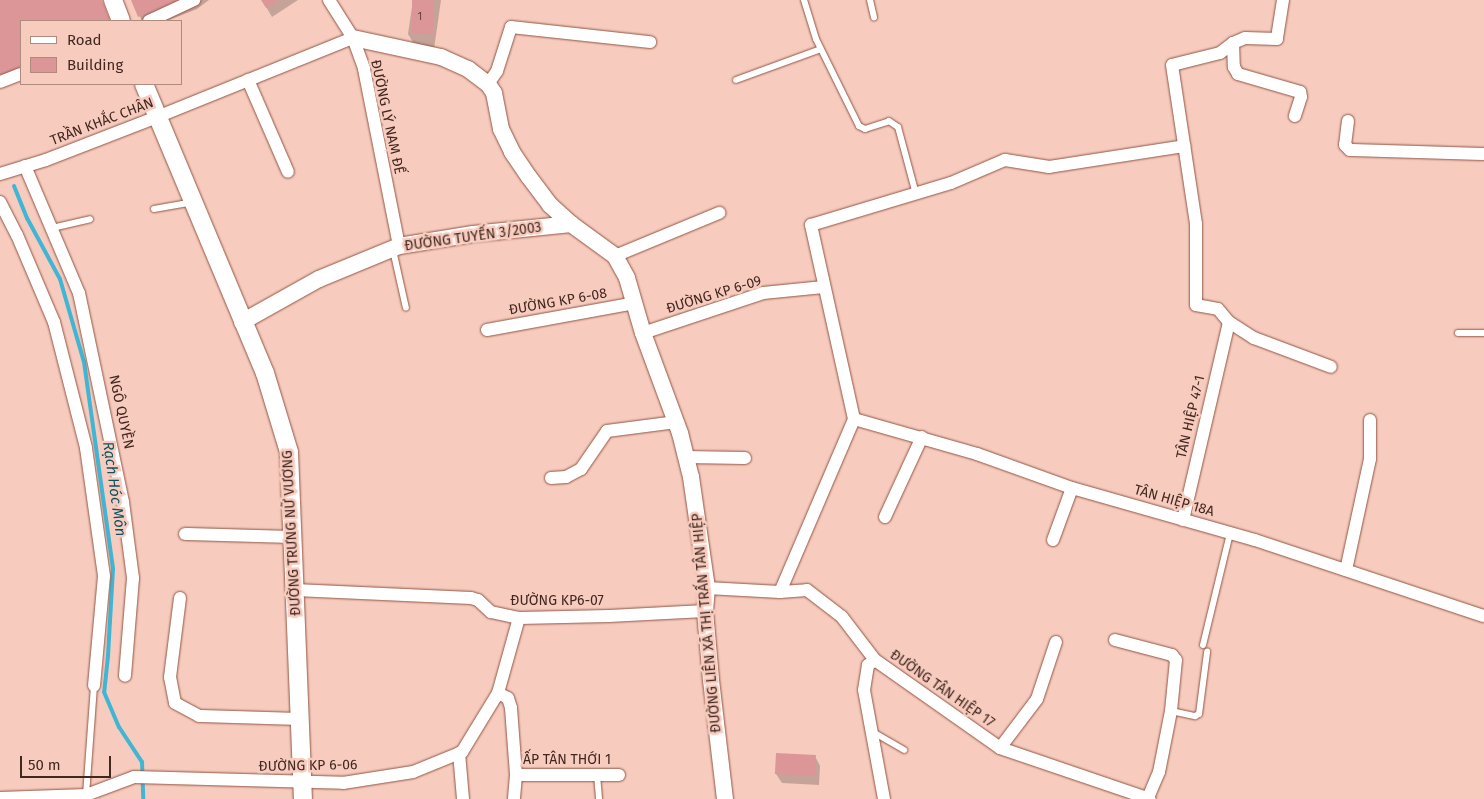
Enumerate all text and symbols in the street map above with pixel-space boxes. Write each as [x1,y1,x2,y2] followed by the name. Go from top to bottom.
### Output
[418,10,422,24] house number: 1
[20,20,182,85] legend
[67,31,102,49] text: Road
[67,56,123,74] text: Building
[367,58,407,176] street label: ĐƯỜNG LÝ NAM ĐẾ
[48,95,156,149] street label: TRẦN KHẮC CHÂN
[403,219,543,255] street label: ĐƯỜNG TUYẾN 3/2003
[664,273,764,317] street label: ĐƯỜNG KP 6-09
[508,285,608,319] street label: ĐƯỜNG KP 6-08
[105,373,137,451] street label: NGÔ QUYỀN
[1173,374,1209,460] street label: TÂN HIỆP 47-1
[98,440,130,538] water label: Rạch Hóc Môn
[279,450,305,616] street label: ĐƯỜNG TRƯNG NỮ VƯƠNG
[1132,482,1216,520] street label: TÂN HIỆP 18A
[689,513,725,733] street label: ĐƯỜNG LIÊN XÃ THỊ TRẤN TÂN HIỆP
[510,593,604,609] street label: ĐƯỜNG KP6-07
[887,647,997,731] street label: ĐƯỜNG TÂN HIỆP 17
[22,746,114,778] scale bar
[523,752,611,768] street label: ẤP TÂN THỚI 1
[28,756,61,774] text: 50 m
[258,757,358,775] street label: ĐƯỜNG KP 6-06

